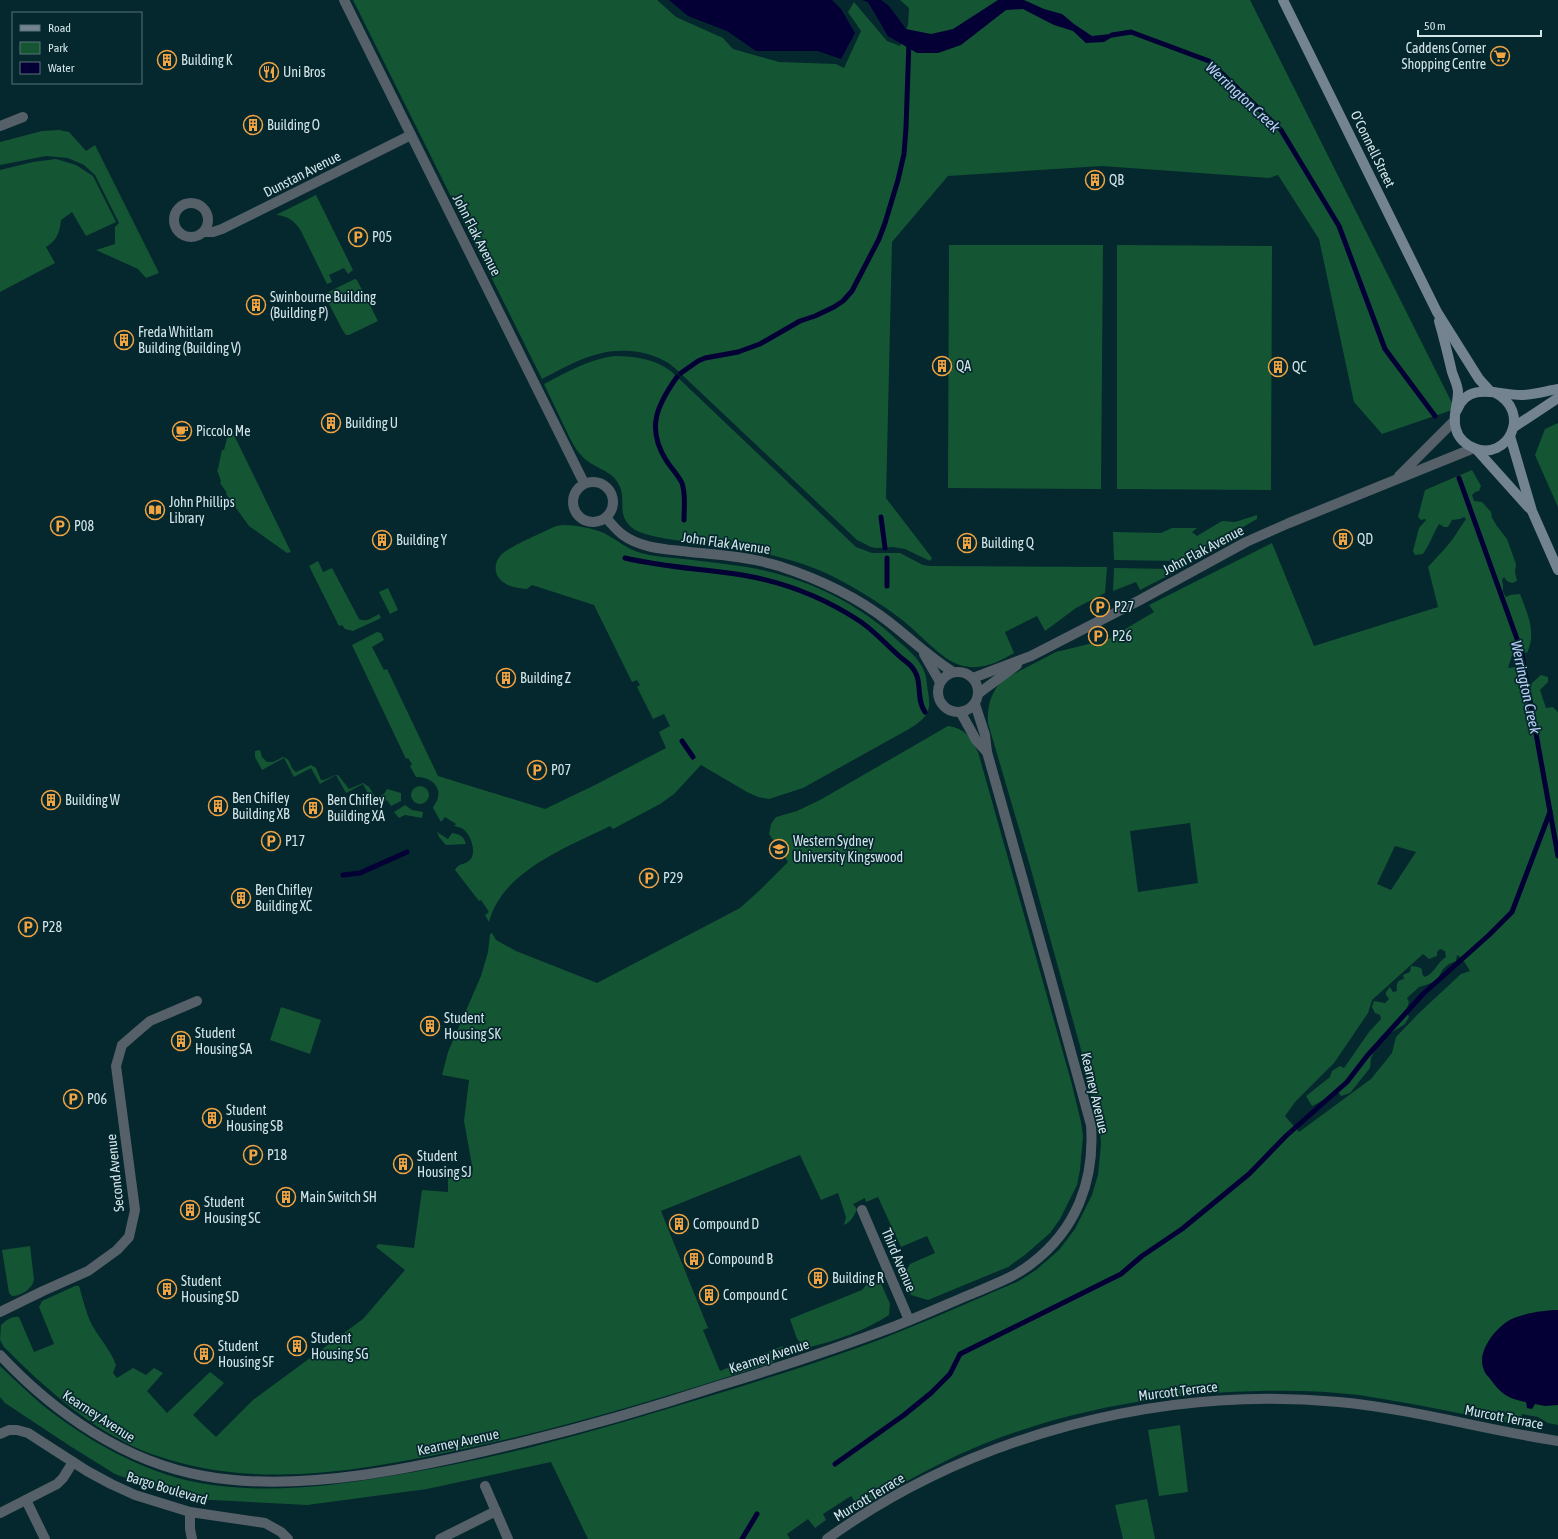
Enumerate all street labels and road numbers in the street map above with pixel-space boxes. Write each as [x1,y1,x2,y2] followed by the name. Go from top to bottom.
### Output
[1348,108,1398,190] street label: O'Connell Street
[261,148,343,200] street label: Dunstan Avenue
[450,192,504,278] street label: John Flak Avenue
[1160,522,1246,578] street label: John Flak Avenue
[681,529,771,557] street label: John Flak Avenue
[1078,1051,1112,1135] street label: Kearney Avenue
[103,1133,127,1213] street label: Second Avenue
[878,1226,920,1294] street label: Third Avenue
[727,1336,811,1376] street label: Kearney Avenue
[1137,1378,1219,1404] street label: Murcott Terrace
[60,1387,138,1445] street label: Kearney Avenue
[1463,1402,1545,1432] street label: Murcott Terrace
[416,1426,500,1458] street label: Kearney Avenue
[125,1468,209,1508] street label: Bargo Boulevard
[831,1470,907,1524] street label: Murcott Terrace

